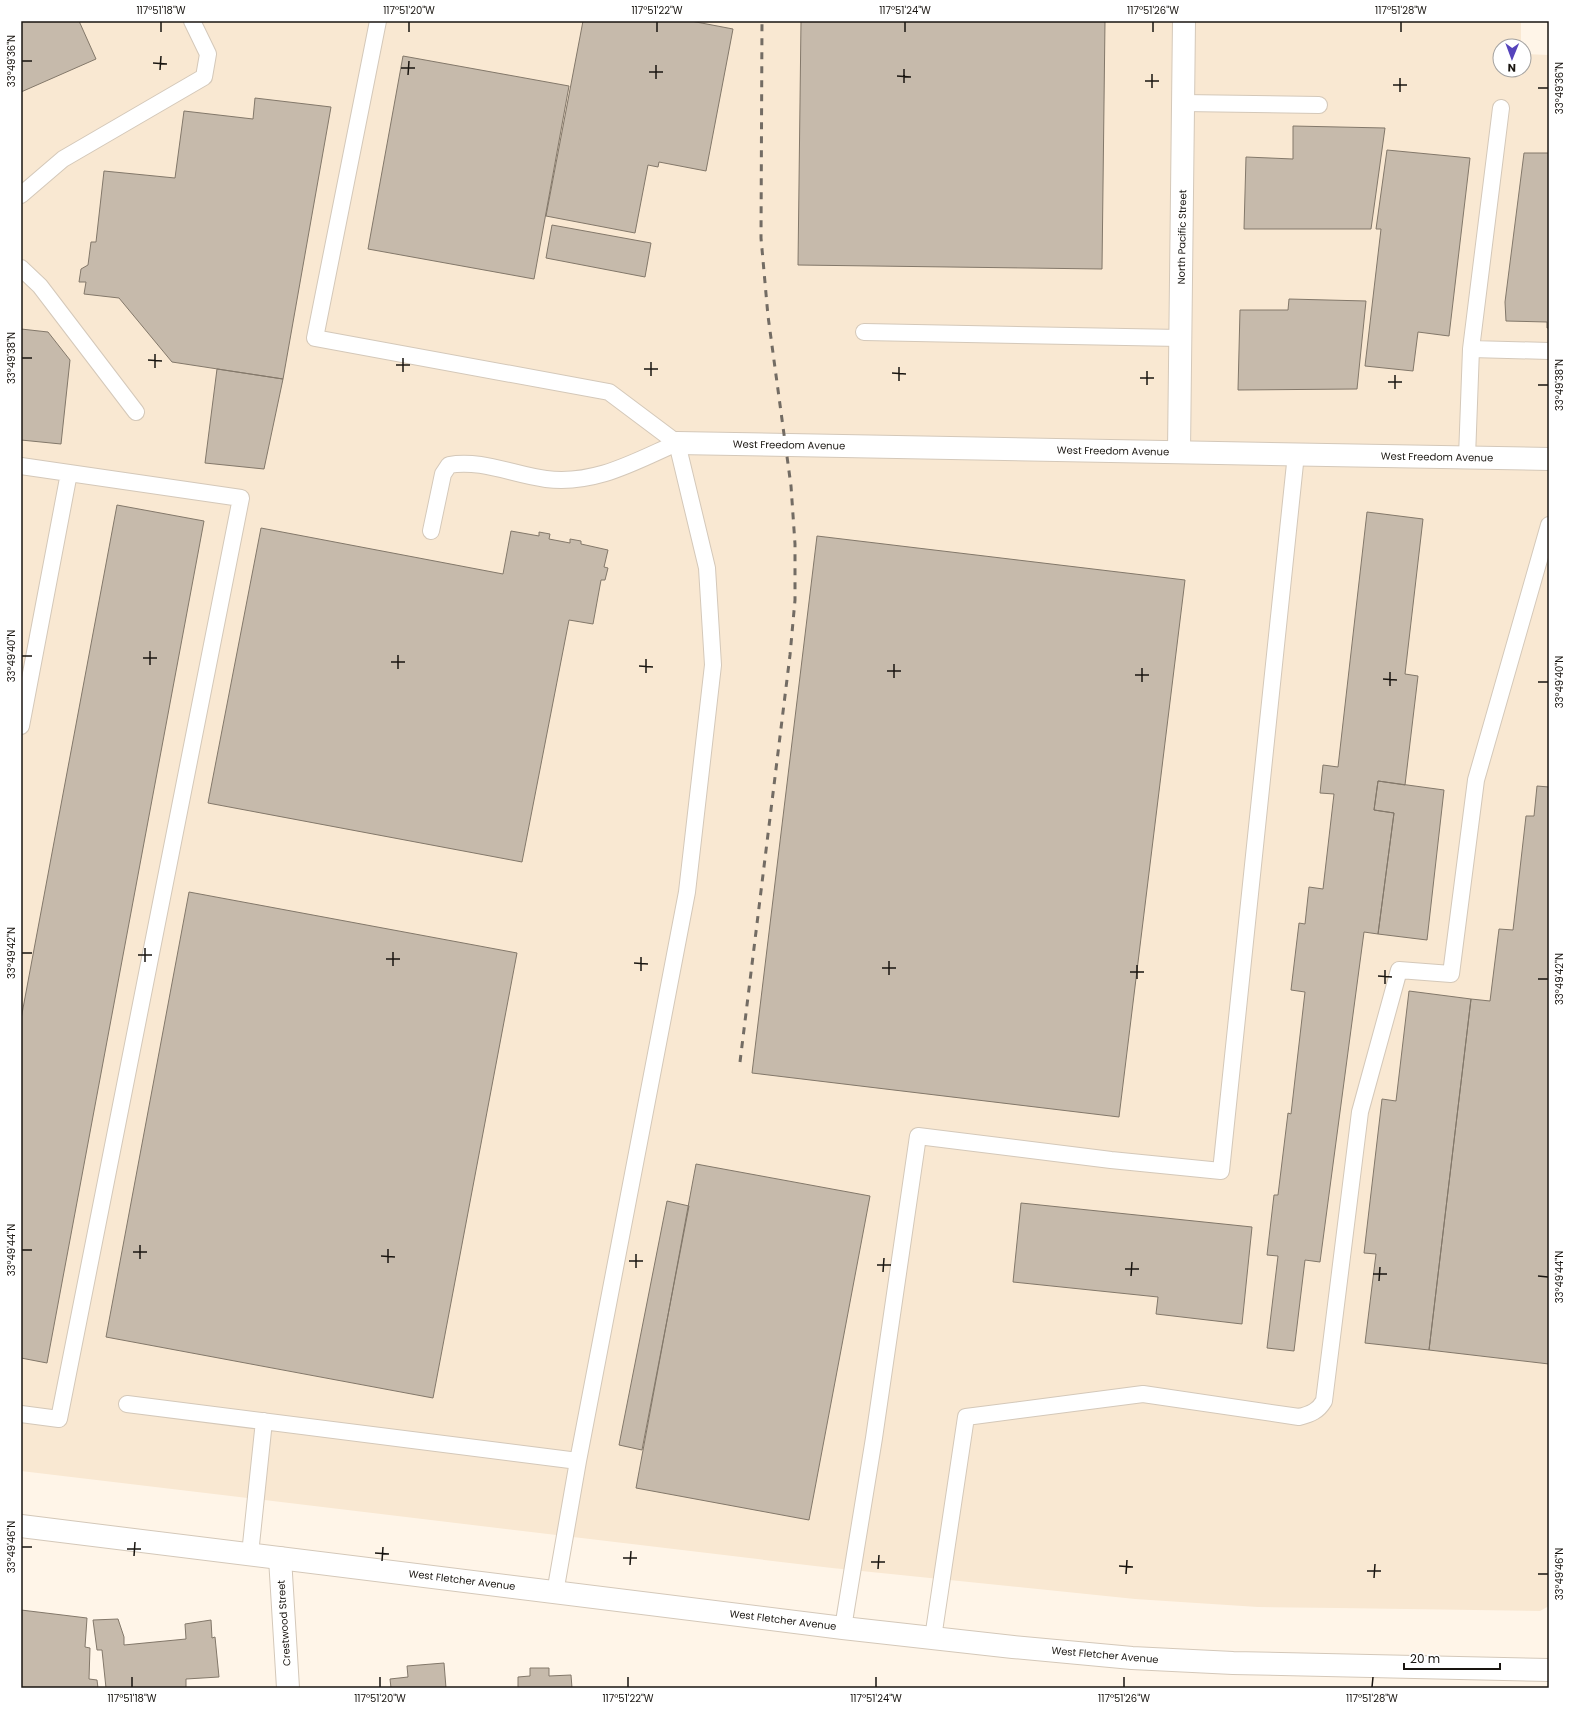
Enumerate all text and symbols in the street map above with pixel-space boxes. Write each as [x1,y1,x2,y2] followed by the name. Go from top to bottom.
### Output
[136,3,186,18] text: 117°51'18"W
[383,3,435,18] text: 117°51'20"W
[631,3,683,18] text: 117°51'22"W
[879,3,931,18] text: 117°51'24"W
[1127,3,1179,18] text: 117°51'26"W
[1375,3,1427,18] text: 117°51'28"W
[4,35,19,87] text: 33°49'36"N
[1492,38,1532,78] north arrow
[1508,60,1516,76] text: N
[1552,62,1567,114] text: 33°49'36"N
[1174,189,1190,284] street label: North Pacific Street
[4,332,19,384] text: 33°49'38"N
[1552,359,1567,411] text: 33°49'38"N
[733,437,845,453] street label: West Freedom Avenue
[1057,443,1169,459] street label: West Freedom Avenue
[1381,449,1493,465] street label: West Freedom Avenue
[4,630,19,682] text: 33°49'40"N
[1552,656,1567,708] text: 33°49'40"N
[4,927,19,979] text: 33°49'42"N
[1552,953,1567,1005] text: 33°49'42"N
[4,1224,19,1276] text: 33°49'44"N
[1552,1251,1567,1303] text: 33°49'44"N
[4,1521,19,1573] text: 33°49'46"N
[1552,1548,1567,1600] text: 33°49'46"N
[408,1566,516,1594] street label: West Fletcher Avenue
[273,1579,294,1667] street label: Crestwood Street
[729,1606,837,1634] street label: West Fletcher Avenue
[1051,1643,1159,1667] street label: West Fletcher Avenue
[1404,1645,1500,1671] scale bar
[1410,1650,1440,1667] text: 20 m
[107,1691,157,1706] text: 117°51'18"W
[354,1691,406,1706] text: 117°51'20"W
[602,1691,654,1706] text: 117°51'22"W
[850,1691,902,1706] text: 117°51'24"W
[1098,1691,1150,1706] text: 117°51'26"W
[1346,1691,1398,1706] text: 117°51'28"W

